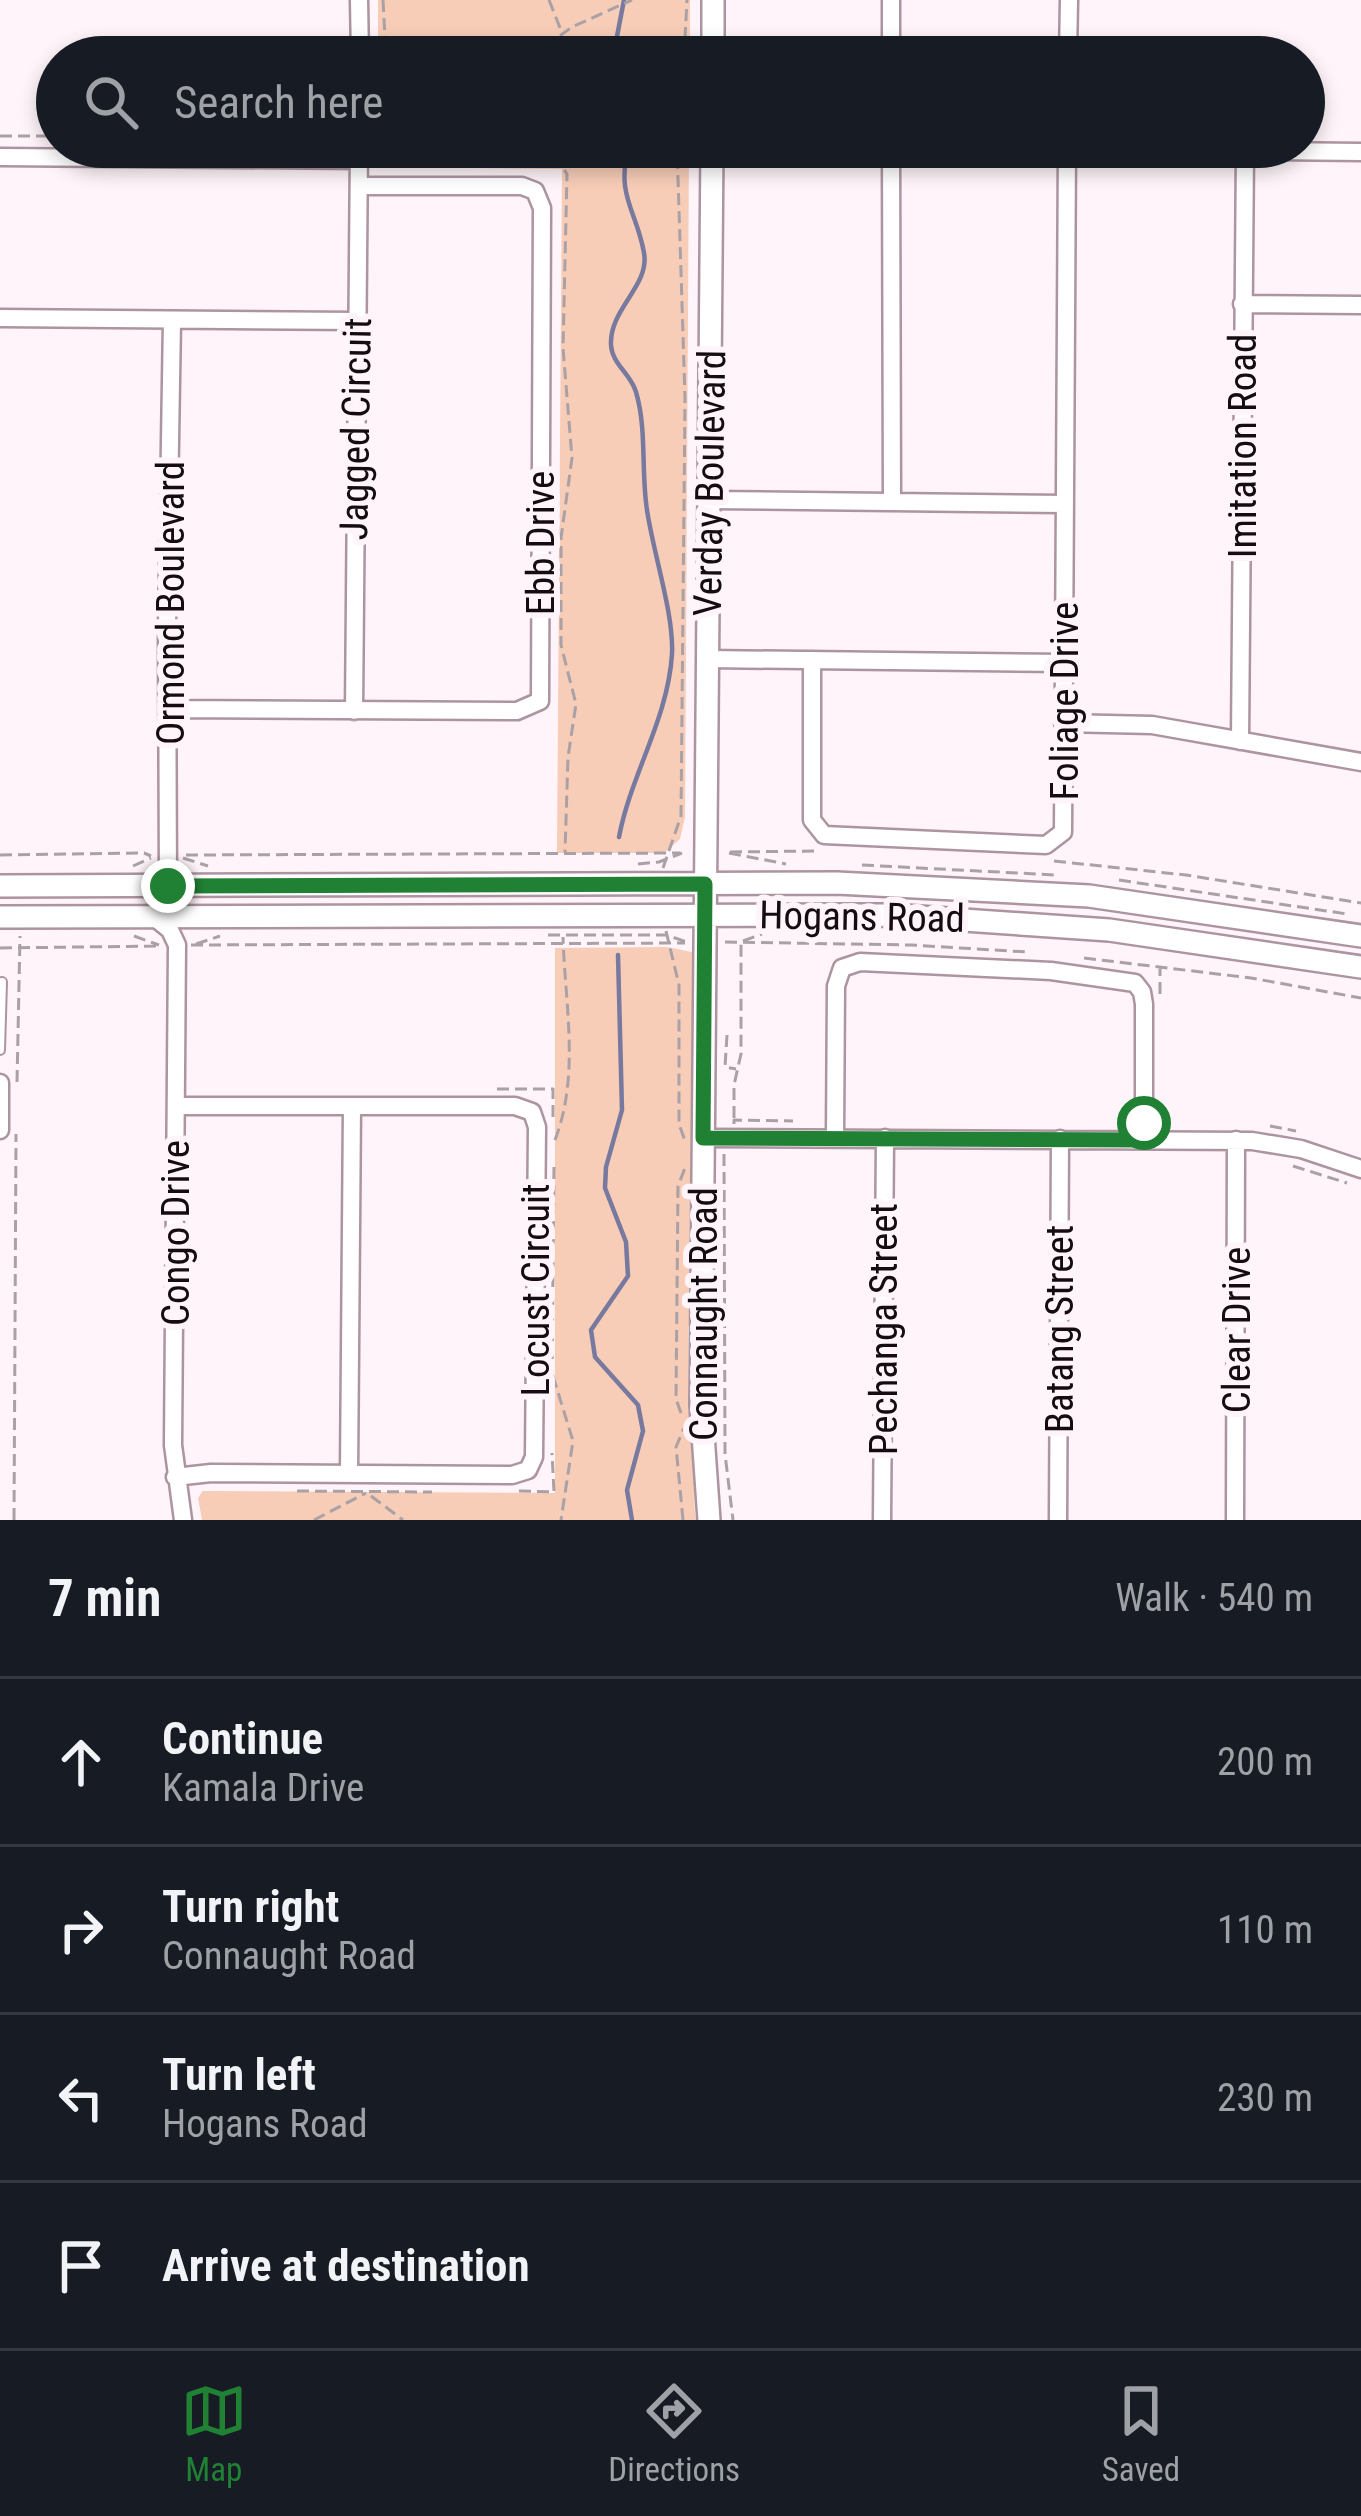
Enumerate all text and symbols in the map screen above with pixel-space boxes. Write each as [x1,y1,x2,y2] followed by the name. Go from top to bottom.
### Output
[36,36,1325,168] search box
[78,69,144,135] icon: search
[174,76,383,129] text: Search here
[331,317,381,541] street label: Jagged Circuit
[1220,334,1266,558] street label: Imitation Road
[685,349,735,617] street label: Verday Boulevard
[148,461,194,745] street label: Ormond Boulevard
[518,471,564,615] street label: Ebb Drive
[1042,602,1088,800] street label: Foliage Drive
[141,859,195,913] route end
[759,892,965,942] street label: Hogans Road
[1117,1096,1171,1150] route start
[153,1140,199,1326] street label: Congo Drive
[513,1183,559,1397] street label: Locust Circuit
[681,1187,727,1441] street label: Connaught Road
[861,1203,907,1455] street label: Pechanga Street
[1037,1225,1083,1433] street label: Batang Street
[1214,1247,1260,1413] street label: Clear Drive
[48,1569,161,1628] text: 7 min
[1115,1575,1313,1621] text: Walk · 540 m
[162,1712,323,1765] text: Continue
[48,1729,114,1795] icon: ahead
[1217,1739,1313,1785] text: 200 m
[162,1765,364,1811] text: Kamala Drive
[162,1880,339,1933] text: Turn right
[48,1897,114,1963] icon: right
[1217,1907,1313,1953] text: 110 m
[162,1933,416,1979] text: Connaught Road
[162,2048,316,2101] text: Turn left
[48,2065,114,2131] icon: left
[1217,2075,1313,2121] text: 230 m
[162,2101,368,2147] text: Hogans Road
[48,2233,114,2299] icon: arrive
[162,2239,530,2292] text: Arrive at destination
[181,2378,247,2489] tab: Map
[608,2378,740,2489] tab: Directions
[1102,2378,1180,2489] tab: Saved

